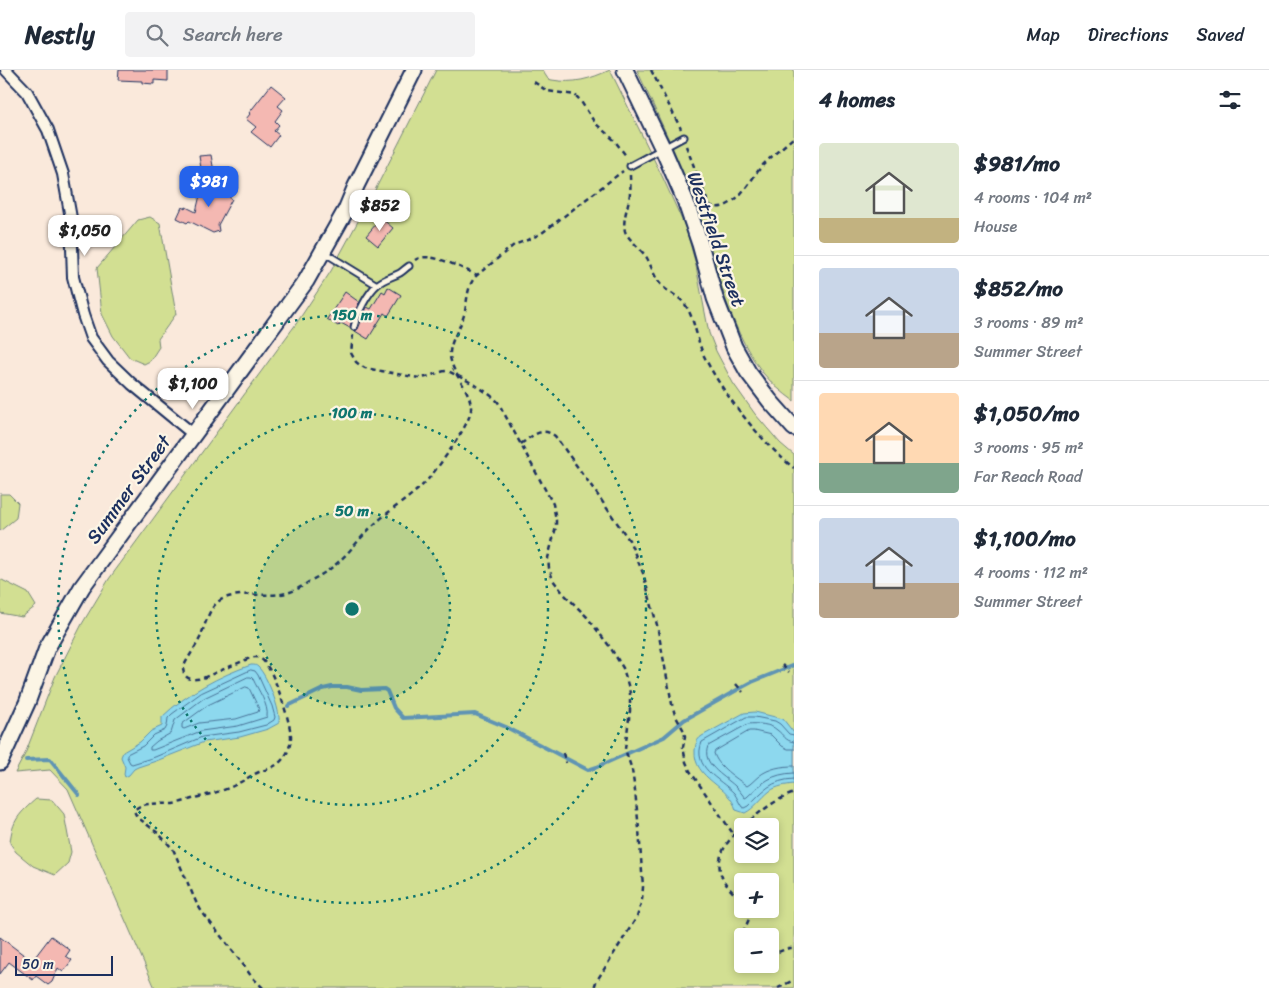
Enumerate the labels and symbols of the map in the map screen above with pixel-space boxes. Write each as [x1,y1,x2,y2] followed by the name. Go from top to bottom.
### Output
[179,166,239,208] pin: $981
[678,167,755,311] street label: Westfield Street
[350,190,410,232] pin: $852
[44,214,126,257] pin: $1,050
[332,302,373,328] text: 150 m
[152,368,234,410] pin: $1,100
[332,400,373,426] text: 100 m
[77,427,180,551] street label: Summer Street
[335,498,370,524] text: 50 m
[343,600,361,618] centre of rings
[15,953,112,976] scale bar

